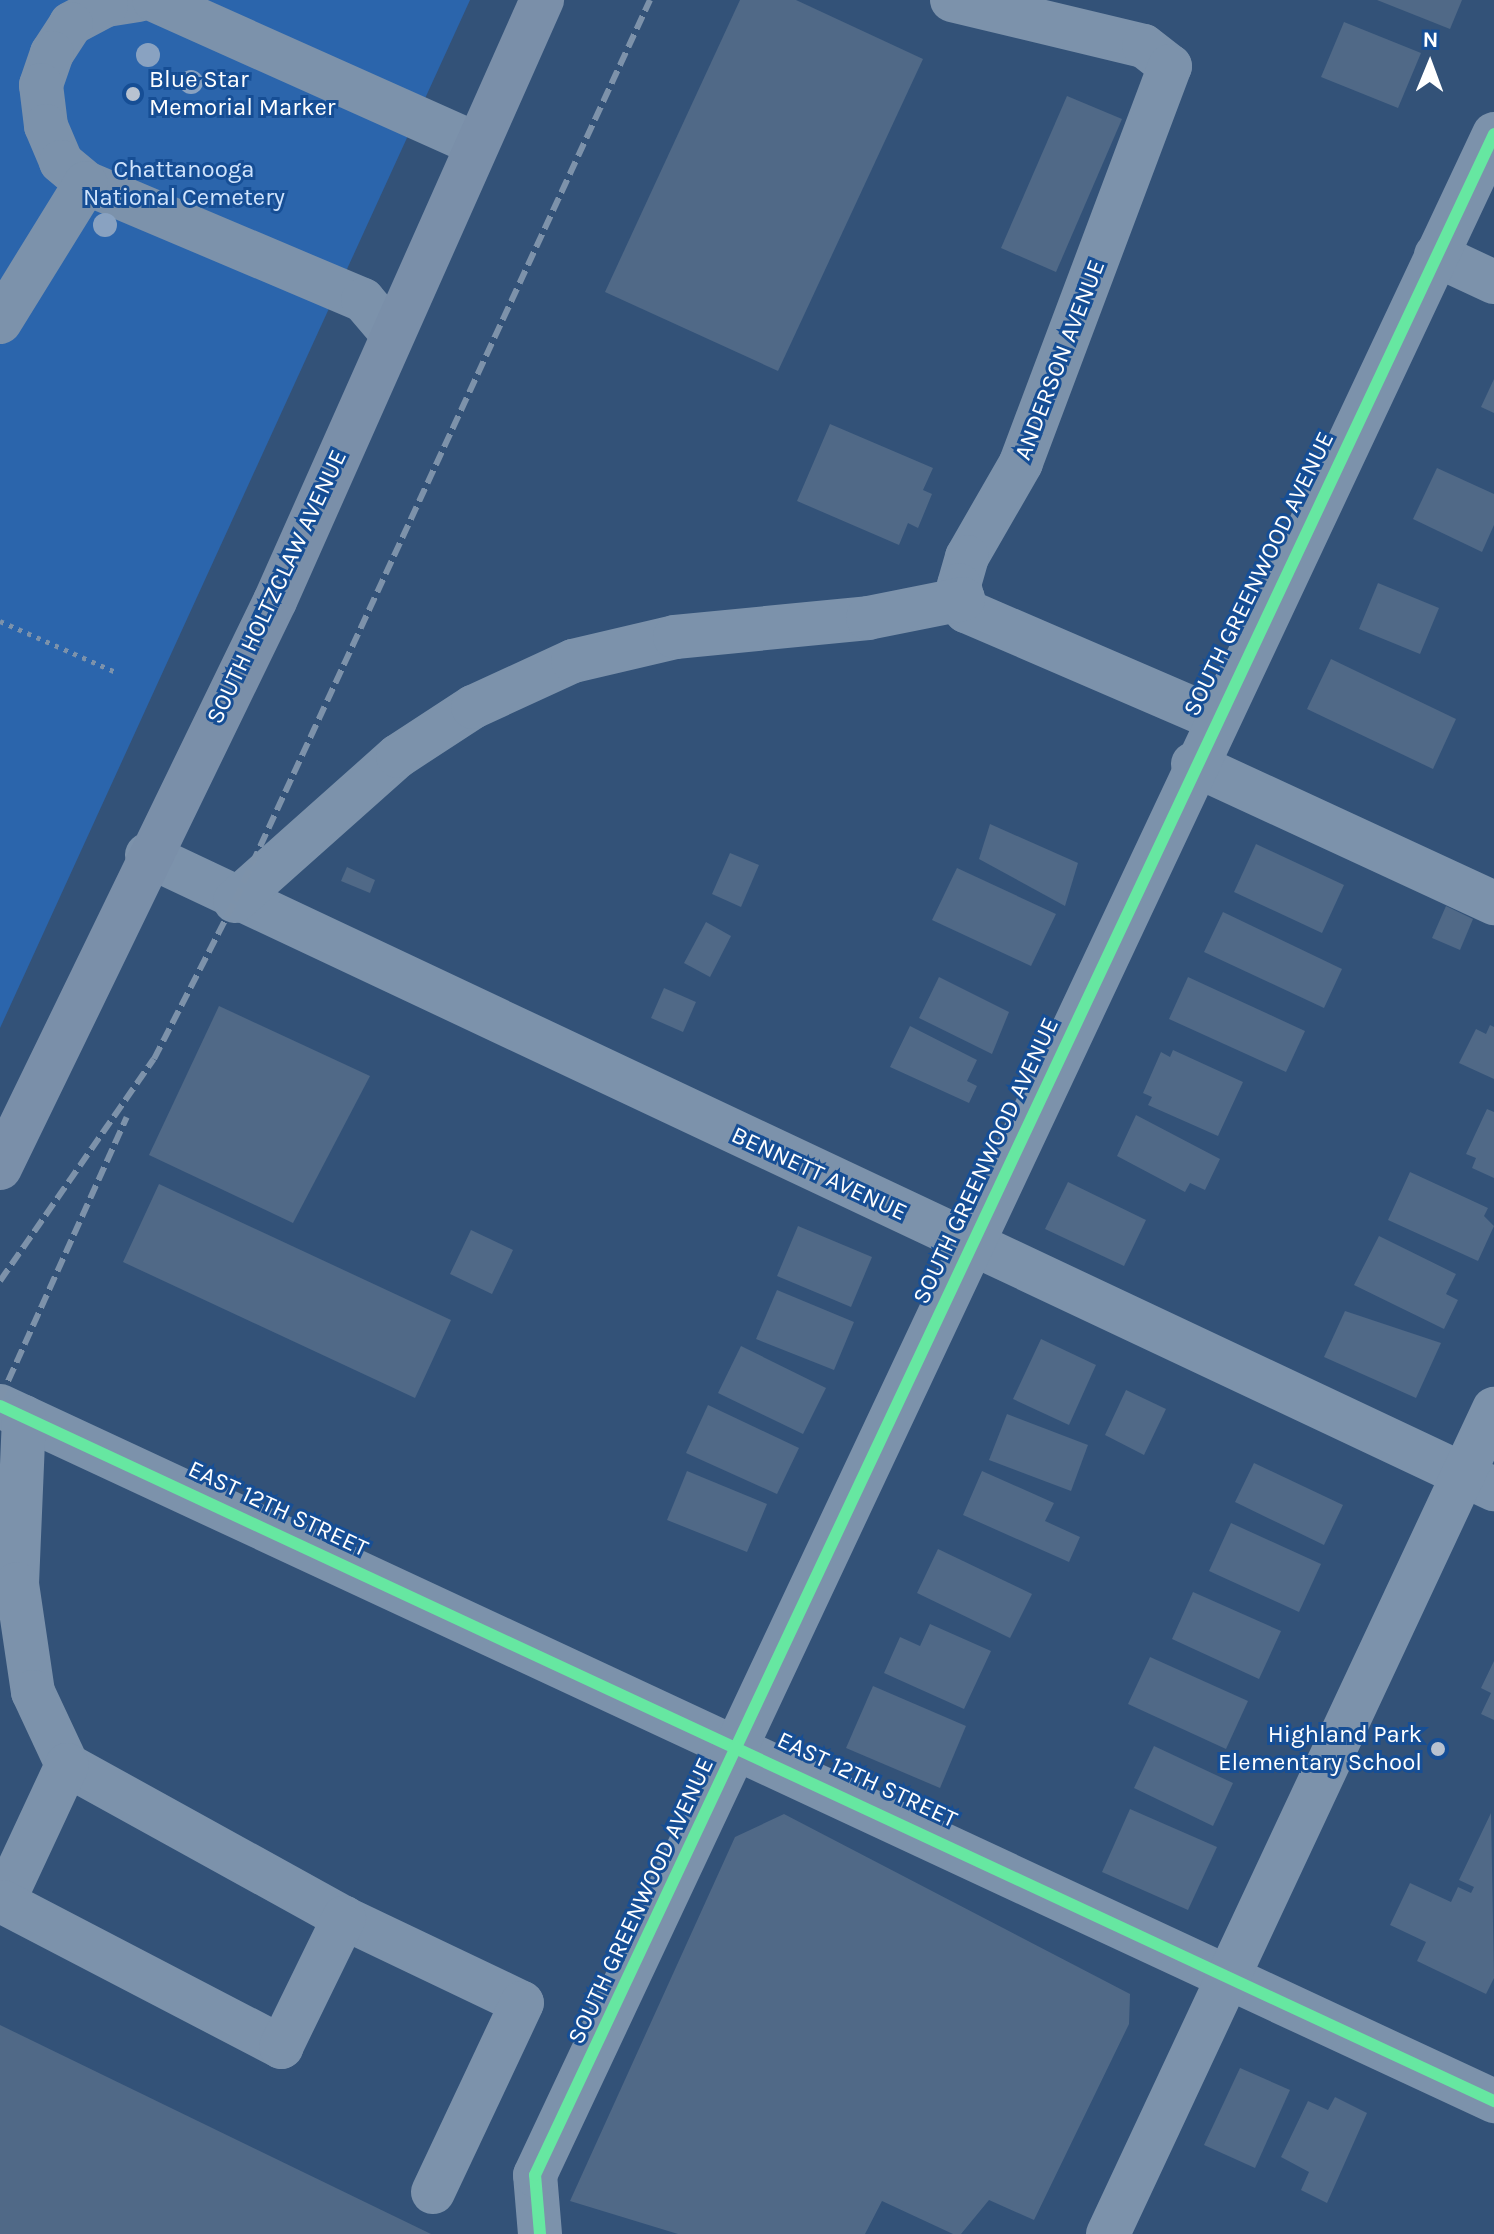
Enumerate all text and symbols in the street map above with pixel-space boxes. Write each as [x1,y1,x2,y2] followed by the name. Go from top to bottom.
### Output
[1390,24,1470,104] north arrow
[1422,27,1439,53] text: N
[149,66,335,122] place label: Blue Star Memorial Marker
[124,85,142,103] marker: Blue Star Memorial Marker
[83,156,285,212] park label: Chattanooga National Cemetery
[1009,256,1111,464] street label: ANDERSON AVENUE
[1178,427,1340,721] street label: SOUTH GREENWOOD AVENUE
[201,445,353,729] street label: SOUTH HOLTZCLAW AVENUE
[907,1013,1065,1309] street label: SOUTH GREENWOOD AVENUE
[727,1121,911,1227] street label: BENNETT AVENUE
[183,1455,373,1563] street label: EAST 12TH STREET
[1218,1721,1422,1777] place label: Highland Park Elementary School
[772,1726,962,1834] street label: EAST 12TH STREET
[1429,1740,1447,1758] marker: Highland Park Elementary School
[562,1753,720,2049] street label: SOUTH GREENWOOD AVENUE

